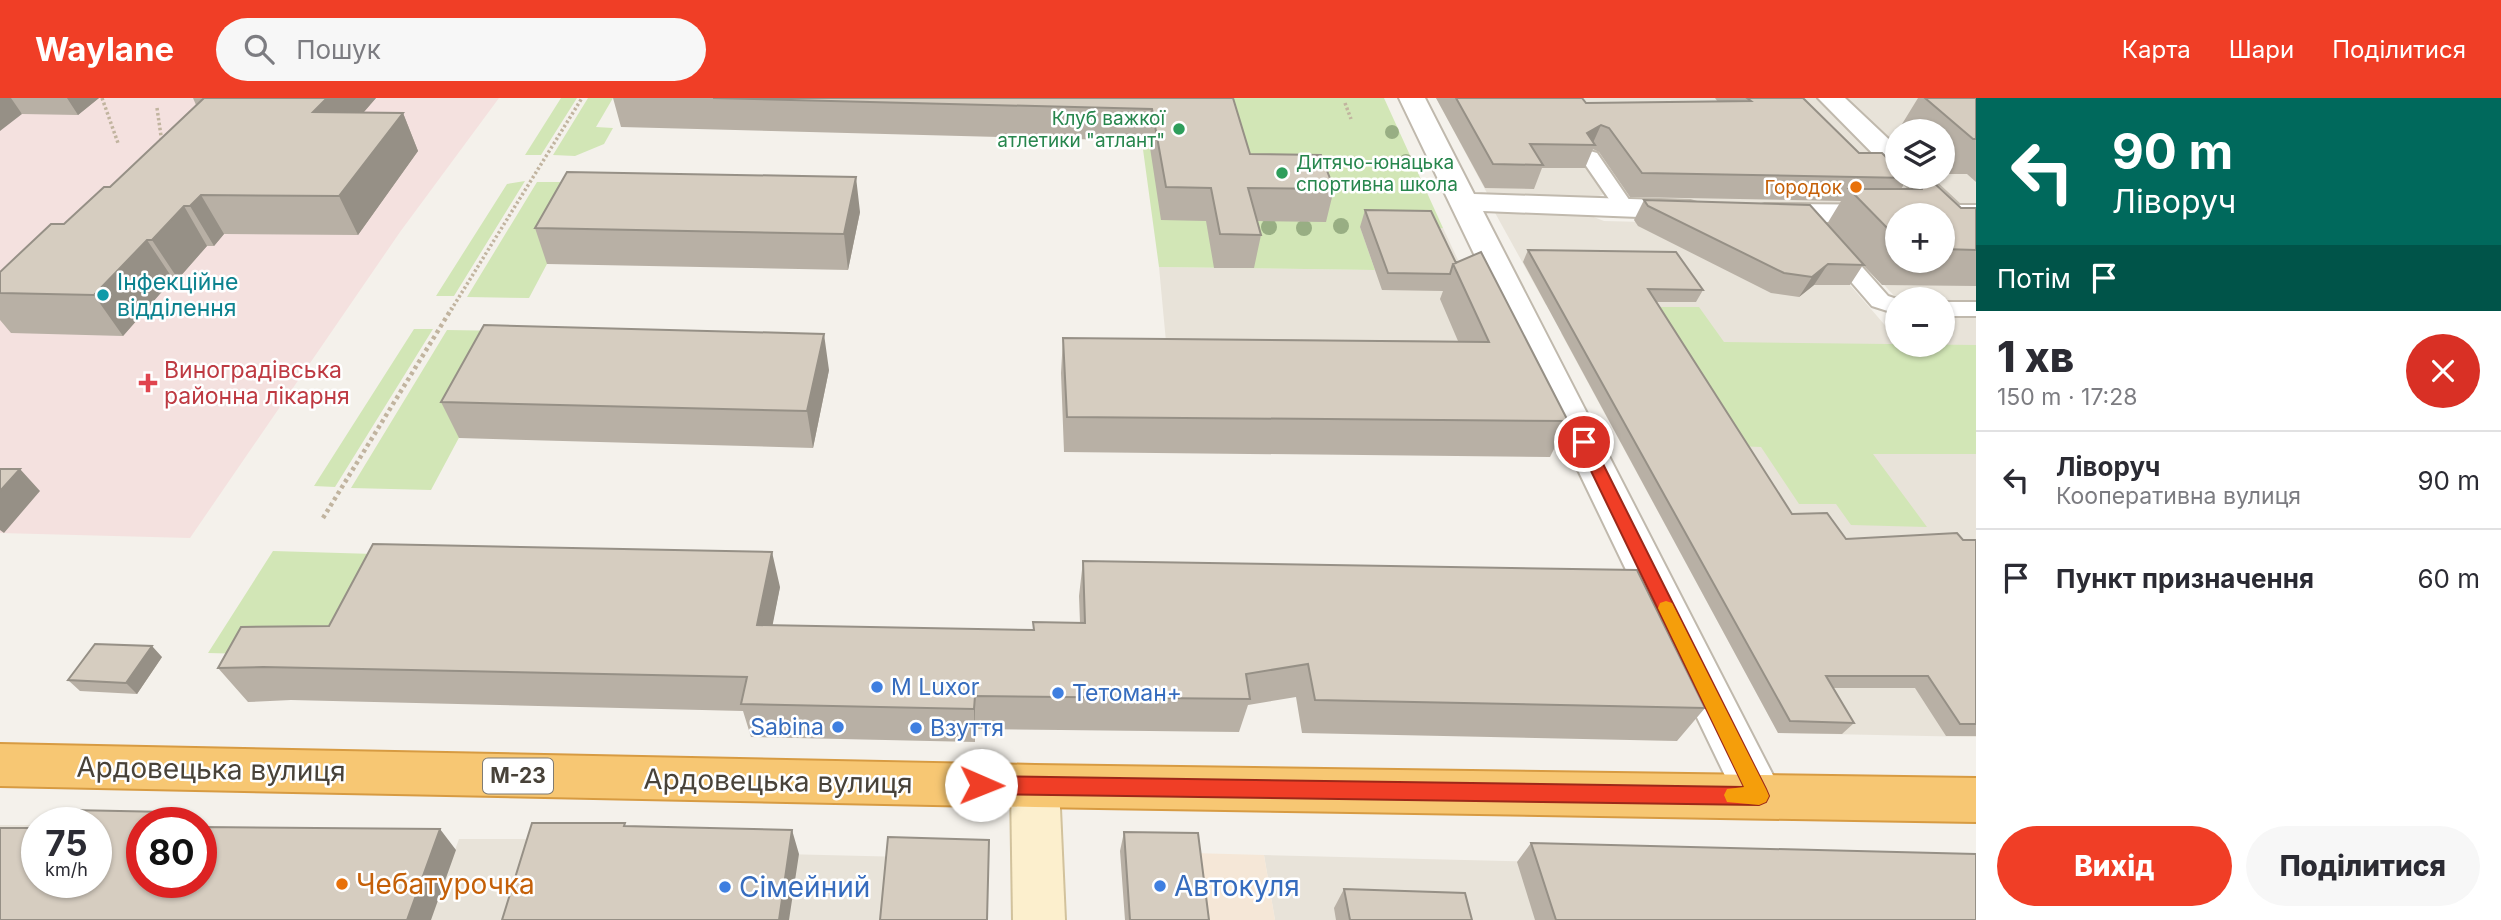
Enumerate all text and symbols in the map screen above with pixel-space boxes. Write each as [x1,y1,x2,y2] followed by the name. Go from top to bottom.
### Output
[216,18,706,81] search box
[35,29,174,69] text: Waylane
[240,30,278,68] icon: search
[296,34,381,65] text: Пошук
[2122,35,2191,64] text: Карта
[2229,35,2294,64] text: Шари
[2332,35,2466,64] text: Поділитися
[997,107,1166,152] place label: Клуб важкої атлетики "атлант"
[1885,119,1955,357] map controls
[1885,119,1955,189] button: layers
[1171,121,1187,137] marker: Клуб важкої атлетики "атлант"
[2112,122,2233,181] text: 90 m
[1997,126,2088,217] icon: left
[1296,151,1458,196] place label: Дитячо-юнацька спортивна школа
[1274,165,1290,181] marker: Дитячо-юнацька спортивна школа
[1764,176,1843,199] place label: Городок
[1848,179,1864,195] marker: Городок
[2112,182,2236,221] text: Ліворуч
[1885,203,1955,273] button: +
[2085,259,2123,297] icon: arrive
[1997,263,2071,294] text: Потім
[117,268,238,322] place label: Інфекційне відділення
[95,287,111,303] marker: Інфекційне відділення
[1885,287,1955,357] button: −
[1997,331,2074,382] text: 1 хв
[2406,334,2480,408] button: close
[164,356,350,410] place label: Виноградівська районна лікарня
[138,373,158,393] marker: Виноградівська районна лікарня
[1997,383,2138,411] text: 150 m · 17:28
[1554,412,1614,472] pin
[1565,423,1603,461] icon: arrive
[2056,451,2160,482] text: Ліворуч
[1997,461,2035,499] icon: left
[2417,465,2480,496] text: 90 m
[2056,482,2301,510] text: Кооперативна вулиця
[1997,559,2035,597] icon: arrive
[2056,563,2314,594] text: Пункт призначення
[2417,563,2480,594] text: 60 m
[891,673,980,701] place label: M Luxor
[869,679,885,695] marker: M Luxor
[1072,679,1182,707] place label: Тетоман+
[1050,685,1066,701] marker: Тетоман+
[750,713,824,741] place label: Sabina
[930,714,1004,742] place label: Взуття
[830,719,846,735] marker: Sabina
[908,720,924,736] marker: Взуття
[944,748,1018,822] position arrow
[76,750,346,788] street label: Ардовецька вулиця
[483,758,553,794] road number: М-23
[643,762,913,800] street label: Ардовецька вулиця
[126,807,217,898] speed limit sign: 80
[45,822,88,864] text: 75
[1997,826,2232,906] button: Вихід
[2246,826,2480,906] button: Поділитися
[45,859,88,880] text: km/h
[356,867,535,901] place label: Чебатурочка
[1174,869,1300,903] place label: Автокуля
[739,870,870,904] place label: Сімейний
[334,876,350,892] marker: Чебатурочка
[1152,878,1168,894] marker: Автокуля
[717,879,733,895] marker: Сімейний

